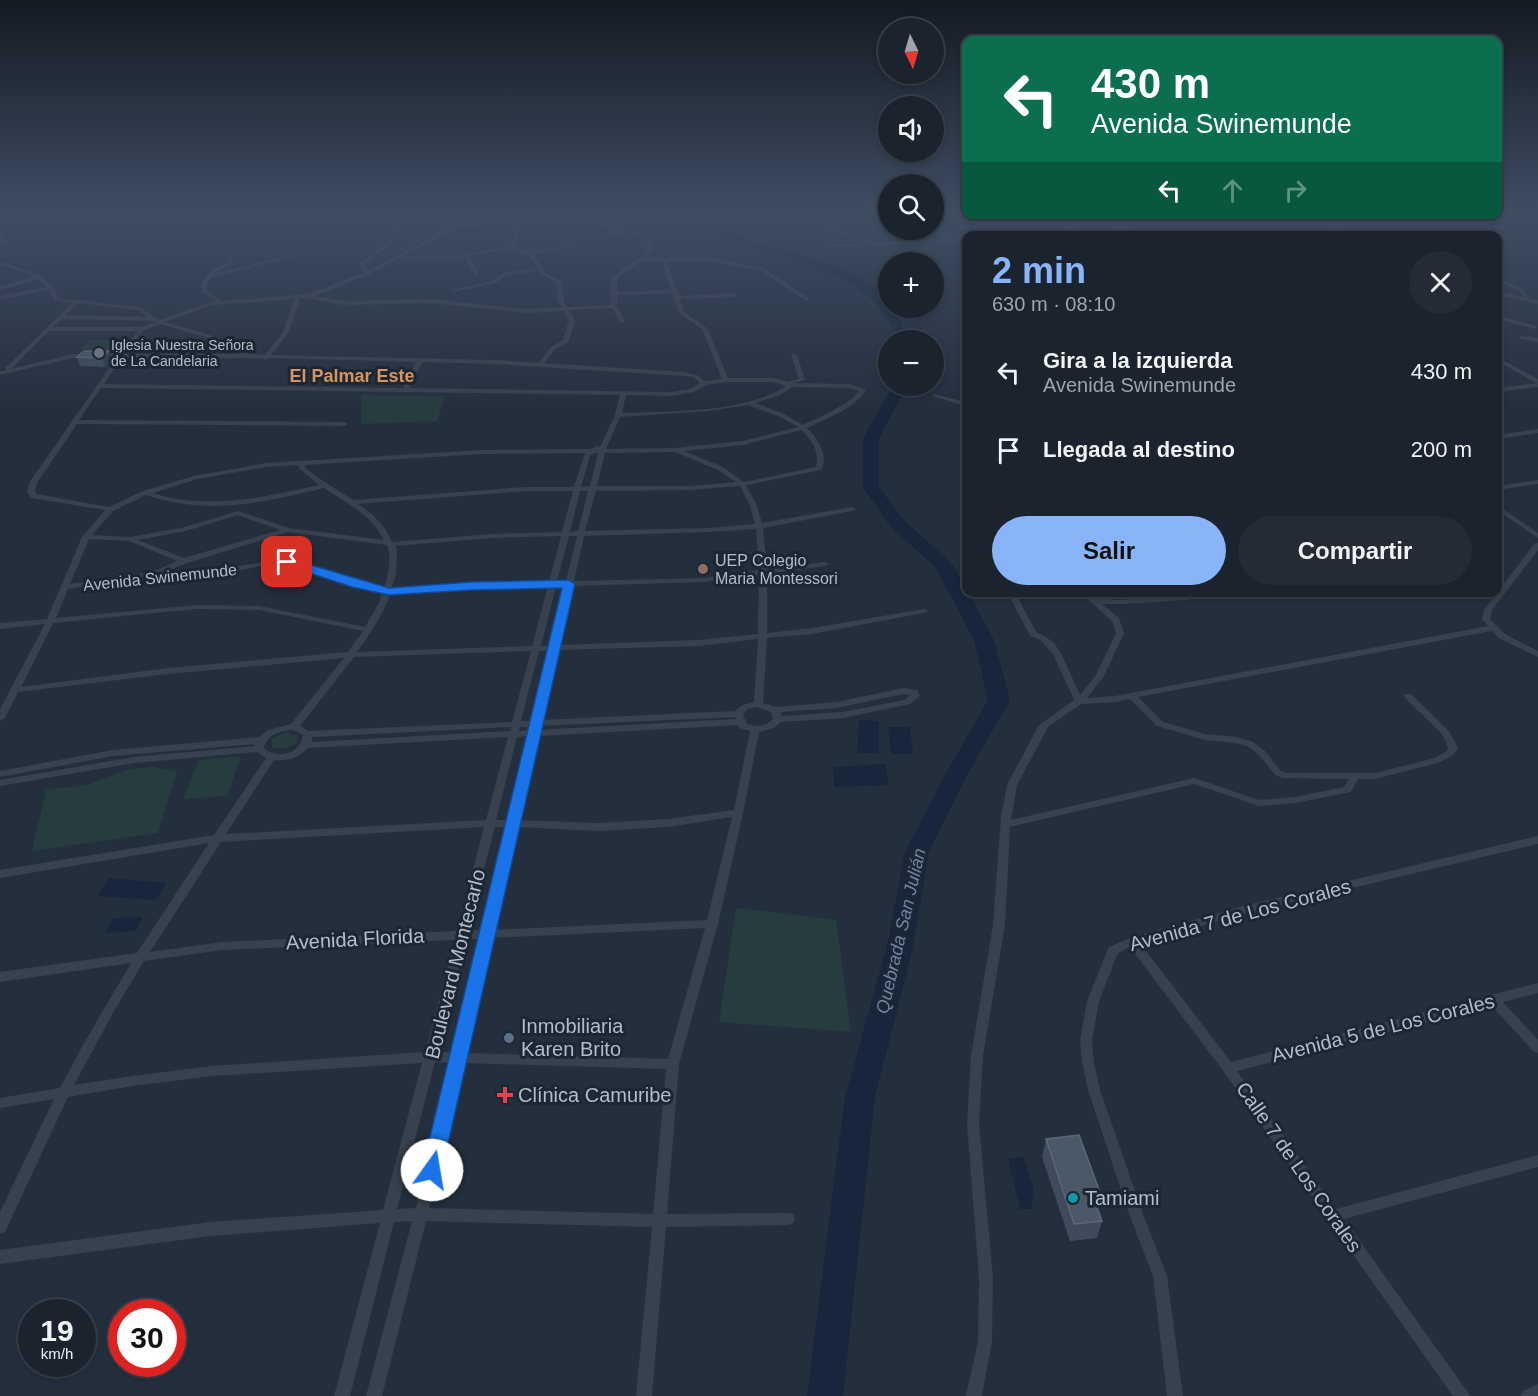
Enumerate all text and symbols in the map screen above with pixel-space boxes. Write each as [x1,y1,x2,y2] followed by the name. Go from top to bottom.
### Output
[878,18,944,84] north arrow
[878,18,944,396] map controls
[992,60,1070,138] icon: left
[1091,60,1210,107] text: 430 m
[878,96,944,162] button: sound
[1091,109,1352,139] text: Avenida Swinemunde
[878,174,944,240] button: search
[1153,174,1186,207] icon: left
[1216,174,1249,207] icon: ahead
[1279,174,1312,207] icon: right
[992,250,1086,291] text: 2 min
[1409,251,1472,314] button: close
[878,252,944,318] button: +
[992,293,1115,315] text: 630 m · 08:10
[878,330,944,396] button: −
[111,337,254,369] place label: Iglesia Nuestra Señora de La Candelaria
[92,346,106,360] marker: Iglesia Nuestra Señora de La Candelaria
[1043,348,1233,373] text: Gira a la izquierda
[992,356,1025,389] icon: left
[1411,359,1472,384] text: 430 m
[289,366,415,386] district label: El Palmar Este
[1043,374,1236,396] text: Avenida Swinemunde
[992,434,1025,467] icon: arrive
[1043,437,1235,462] text: Llegada al destino
[1411,437,1472,462] text: 200 m
[992,516,1226,585] button: Salir
[1238,516,1472,585] button: Compartir
[261,536,312,587] pin
[270,545,303,578] icon: arrive
[715,552,838,587] place label: UEP Colegio Maria Montessori
[82,561,238,594] street label: Avenida Swinemunde
[696,562,710,576] marker: UEP Colegio Maria Montessori
[872,846,930,1016] water label: Quebrada San Julián
[421,867,489,1061] street label: Boulevard Montecarlo
[1127,875,1353,955] street label: Avenida 7 de Los Corales
[285,924,426,954] street label: Avenida Florida
[1269,990,1497,1066] street label: Avenida 5 de Los Corales
[521,1015,624,1060] place label: Inmobiliaria Karen Brito
[502,1031,516,1045] marker: Inmobiliaria Karen Brito
[1232,1078,1366,1256] street label: Calle 7 de Los Corales
[518,1084,671,1106] place label: Clínica Camuribe
[496,1086,514,1104] marker: Clínica Camuribe
[400,1138,464,1202] position arrow
[1085,1187,1159,1209] place label: Tamiami
[1066,1191,1080,1205] marker: Tamiami
[108,1299,186,1377] speed limit sign: 30
[40,1314,74,1347] text: 19
[41,1345,73,1362] text: km/h

